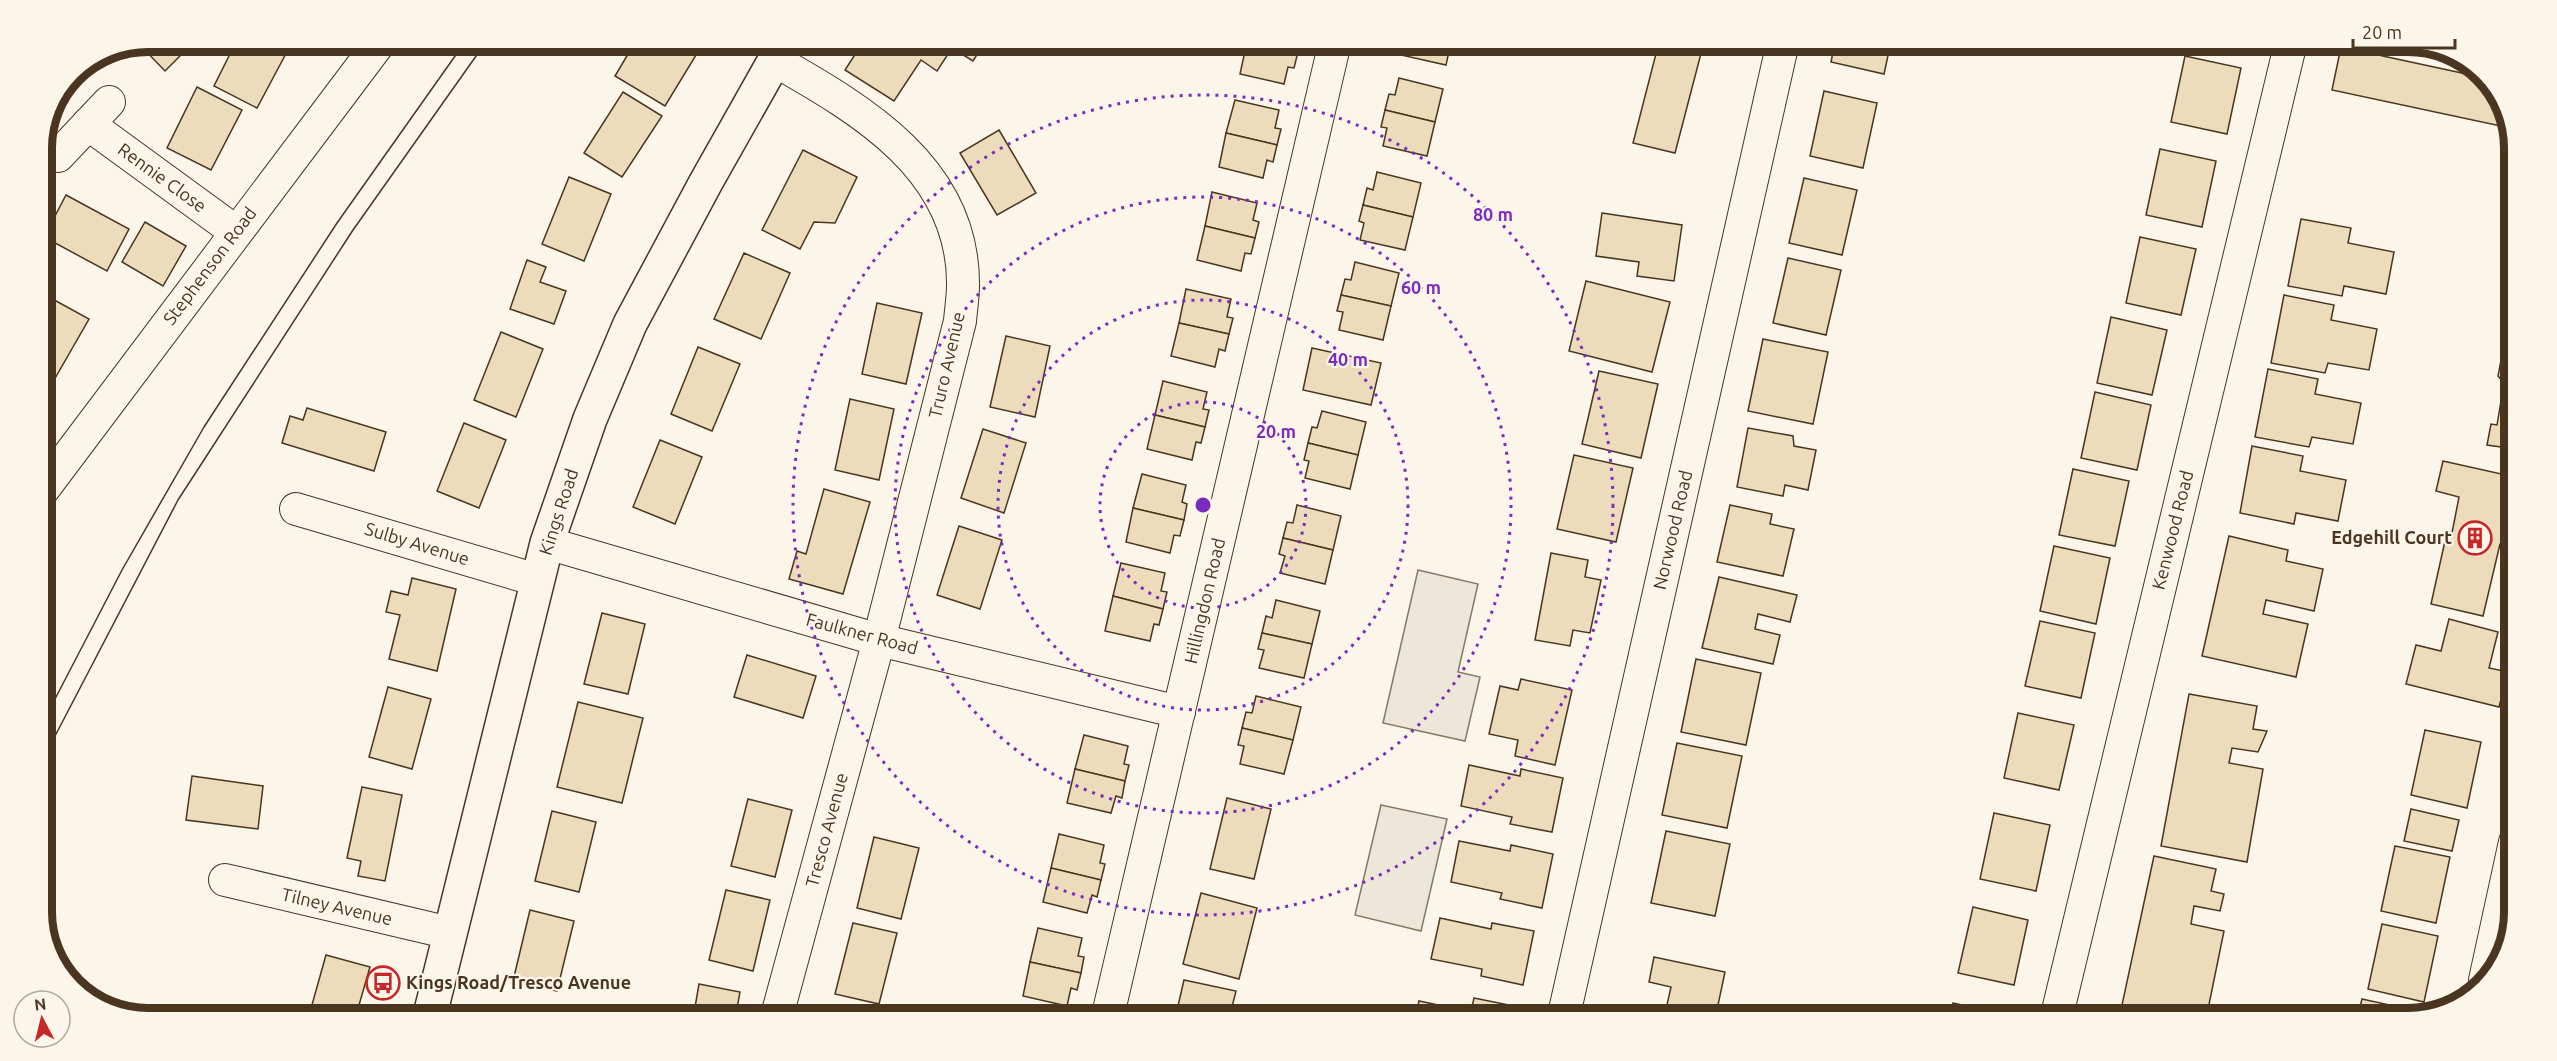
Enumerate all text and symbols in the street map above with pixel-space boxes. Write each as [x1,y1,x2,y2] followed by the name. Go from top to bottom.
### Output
[2353,12,2455,50] scale bar
[2362,22,2402,42] text: 20 m
[115,138,211,216] street label: Rennie Close
[159,203,260,328] street label: Stephenson Road
[1473,204,1513,224] text: 80 m
[1401,277,1441,297] text: 60 m
[924,310,968,420] street label: Truro Avenue
[1328,349,1368,369] text: 40 m
[1256,421,1296,441] text: 20 m
[535,466,581,557] street label: Kings Road
[1649,468,1695,591] street label: Norwood Road
[2148,468,2196,591] street label: Kenwood Road
[1193,495,1213,515] centre of rings
[363,518,472,568] street label: Sulby Avenue
[2457,520,2493,556] building icon: Edgehill Court
[2331,527,2452,547] place label: Edgehill Court
[1180,536,1228,666] street label: Hillingdon Road
[804,609,920,658] street label: Faulkner Road
[801,770,851,889] street label: Tresco Avenue
[280,884,395,928] street label: Tilney Avenue
[365,965,401,1001] bus stop icon: Kings Road/Tresco Avenue
[406,972,631,992] place label: Kings Road/Tresco Avenue
[12,989,72,1049] north arrow
[33,994,47,1014] text: N

